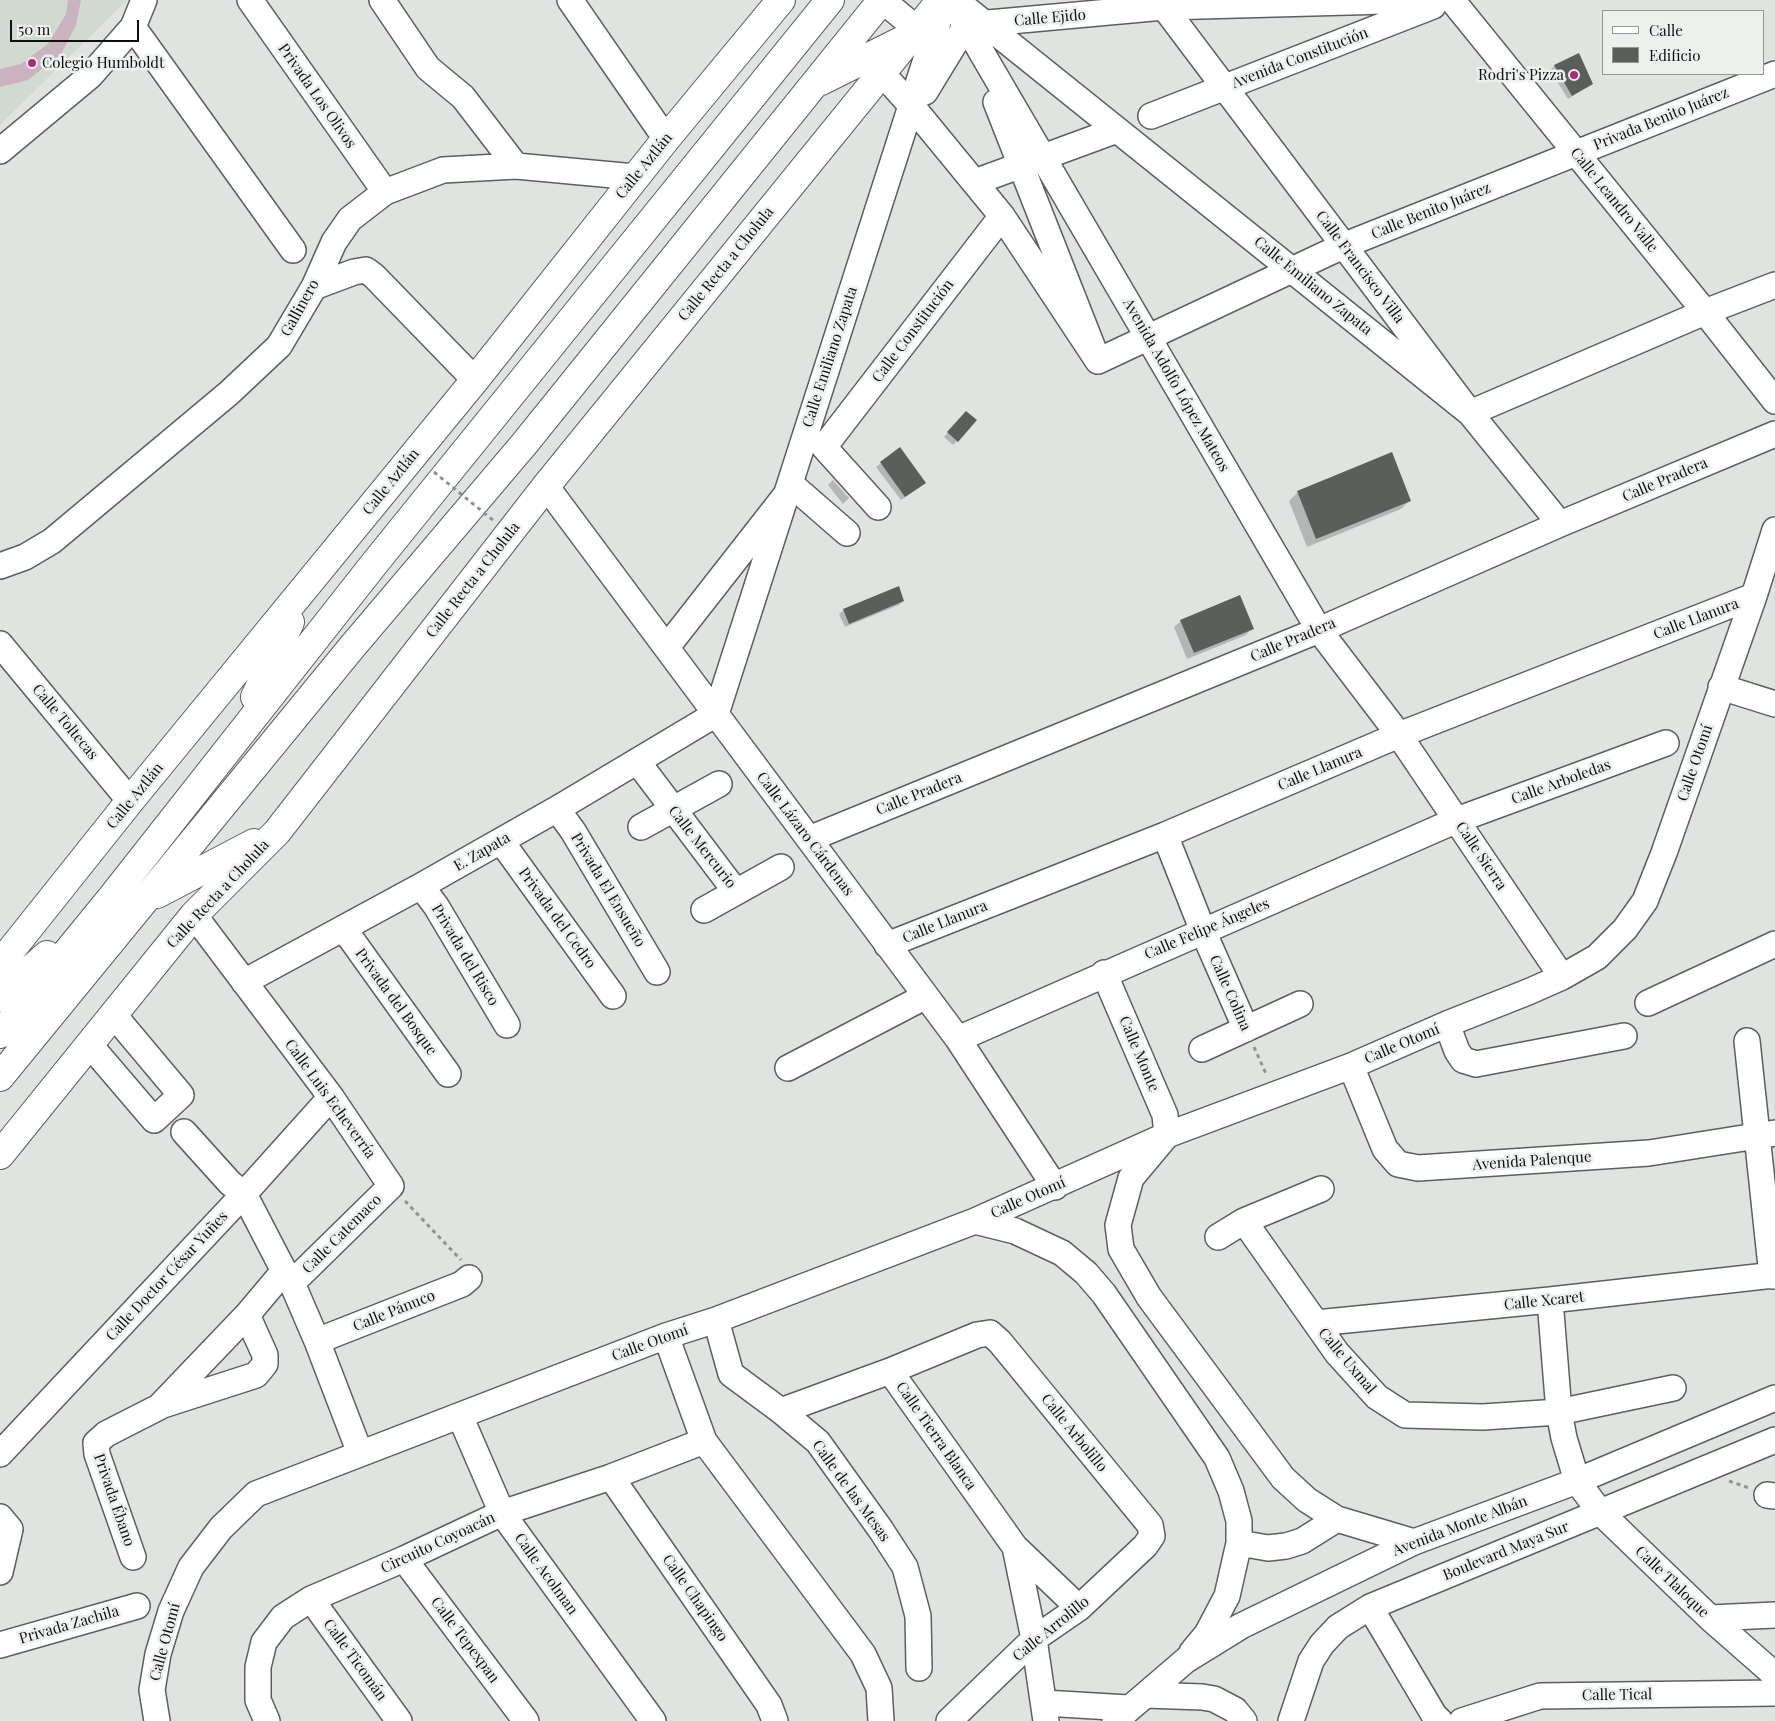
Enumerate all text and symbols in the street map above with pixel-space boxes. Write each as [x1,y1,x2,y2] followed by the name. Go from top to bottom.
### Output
[1013,6,1087,30] street label: Calle Ejido
[12,10,141,42] scale bar
[1602,10,1765,75] legend
[18,19,50,39] text: 50 m
[1649,20,1683,40] text: Calle
[1229,24,1371,92] street label: Avenida Constitución
[274,40,360,152] street label: Privada Los Olivos
[1649,45,1700,65] text: Edificio
[42,54,164,72] place label: Colegio Humboldt
[26,57,38,69] marker: Colegio Humboldt
[1478,66,1564,84] place label: Rodri's Pizza
[1568,69,1580,81] marker: Rodri's Pizza
[1591,84,1731,154] street label: Privada Benito Juárez
[612,129,676,203] street label: Calle Aztlán
[1566,144,1662,256] street label: Calle Leandro Valle
[1369,179,1493,243] street label: Calle Benito Juárez
[674,203,778,325] street label: Calle Recta a Cholula
[1312,207,1408,327] street label: Calle Francisco Villa
[1250,233,1376,339] street label: Calle Emiliano Zapata
[277,276,323,340] street label: Gallinero
[868,276,958,386] street label: Calle Constitución
[799,284,861,430] street label: Calle Emiliano Zapata
[1119,295,1233,475] street label: Avenida Adolfo López Mateos
[359,445,423,519] street label: Calle Aztlán
[1620,454,1710,506] street label: Calle Pradera
[422,519,524,641] street label: Calle Recta a Cholula
[1651,594,1741,644] street label: Calle Llanura
[1248,614,1338,666] street label: Calle Pradera
[28,681,102,763] street label: Calle Toltecas
[1673,722,1717,804] street label: Calle Otomí
[1275,743,1365,795] street label: Calle Llanura
[1509,756,1613,808] street label: Calle Arboledas
[103,759,167,833] street label: Calle Aztlán
[753,769,857,899] street label: Calle Lázaro Cárdenas
[873,769,965,819] street label: Calle Pradera
[664,802,740,892] street label: Calle Mercurio
[1452,818,1510,894] street label: Calle Sierra
[451,829,513,875] street label: E. Zapata
[567,830,649,950] street label: Privada El Ensueño
[163,836,273,952] street label: Calle Recta a Cholula
[514,864,600,972] street label: Privada del Cedro
[1142,895,1272,963] street label: Calle Felipe Ángeles
[900,897,990,947] street label: Calle Llanura
[428,901,502,1009] street label: Privada del Risco
[351,945,441,1059] street label: Privada del Bosque
[1205,952,1255,1034] street label: Calle Colina
[1115,1013,1163,1095] street label: Calle Monte
[1362,1020,1442,1068] street label: Calle Otomí
[281,1036,379,1162] street label: Calle Luis Echeverría
[1472,1148,1592,1174] street label: Avenida Palenque
[988,1174,1068,1222] street label: Calle Otomí
[299,1191,385,1277] street label: Calle Catemaco
[102,1207,232,1345] street label: Calle Doctor César Yuñes
[350,1286,438,1336] street label: Calle Pánuco
[1503,1288,1585,1314] street label: Calle Xcaret
[609,1321,691,1365] street label: Calle Otomí
[1314,1324,1380,1398] street label: Calle Uxmal
[892,1378,980,1494] street label: Calle Tierra Blanca
[1037,1390,1111,1476] street label: Calle Arbolillo
[808,1437,894,1545] street label: Calle de las Mesas
[90,1451,138,1549] street label: Privada Ébano
[1390,1492,1530,1560] street label: Avenida Monte Albán
[378,1509,498,1577] street label: Circuito Coyoacán
[1440,1518,1572,1584] street label: Boulevard Maya Sur
[510,1530,582,1618] street label: Calle Acolman
[1631,1542,1713,1622] street label: Calle Tlaloque
[658,1551,732,1645] street label: Calle Chapingo
[1009,1593,1093,1665] street label: Calle Arrolillo
[427,1594,503,1686] street label: Calle Tepexpan
[146,1601,184,1683] street label: Calle Otomí
[17,1602,121,1648] street label: Privada Zachila
[319,1616,391,1704] street label: Calle Ticomán
[1582,1685,1652,1705] street label: Calle Tical

